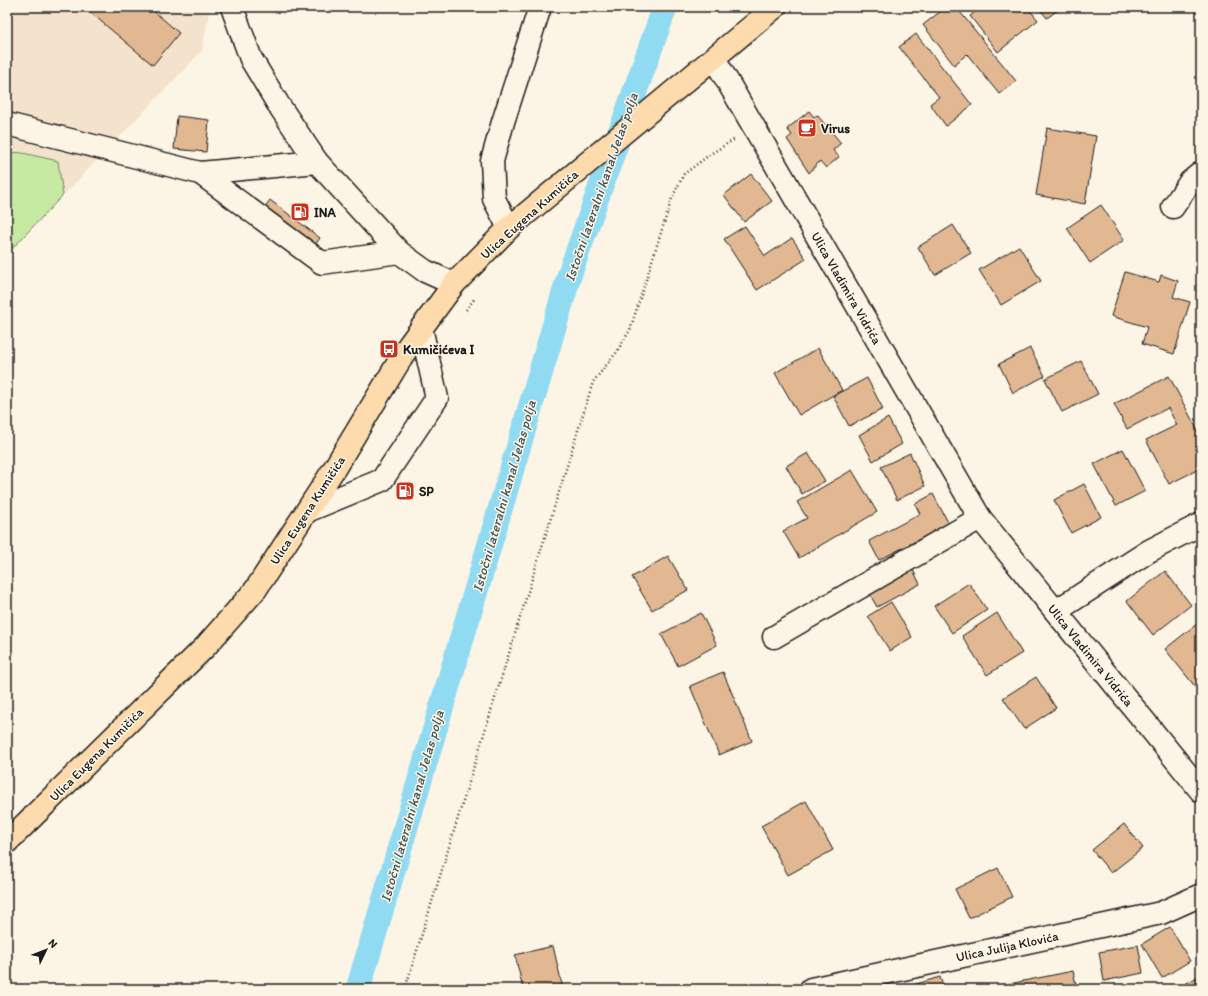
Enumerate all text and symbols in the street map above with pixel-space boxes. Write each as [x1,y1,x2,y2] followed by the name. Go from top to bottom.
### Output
[561,90,642,284] water label: Istočni lateralni kanal Jelas polja
[796,117,818,139] cafe icon: Virus
[821,121,850,136] place label: Virus
[477,166,582,262] street label: Ulica Eugena Kumičića
[289,201,311,223] fuel station icon: INA
[314,205,337,220] place label: INA
[808,229,885,347] street label: Ulica Vladimira Vidrića
[378,338,400,360] bus stop icon: Kumičićeva I
[403,342,475,357] place label: Kumičićeva I
[469,398,540,594] water label: Istočni lateralni kanal Jelas polja
[267,453,348,567] street label: Ulica Eugena Kumičića
[394,480,416,502] fuel station icon: SP
[419,484,434,499] place label: SP
[1045,601,1137,710] street label: Ulica Vladimira Vidrića
[46,704,147,804] street label: Ulica Eugena Kumičića
[377,708,448,904] water label: Istočni lateralni kanal Jelas polja
[954,928,1060,965] street label: Ulica Julija Klovića
[26,930,66,970] north arrow
[46,936,60,951] text: N

